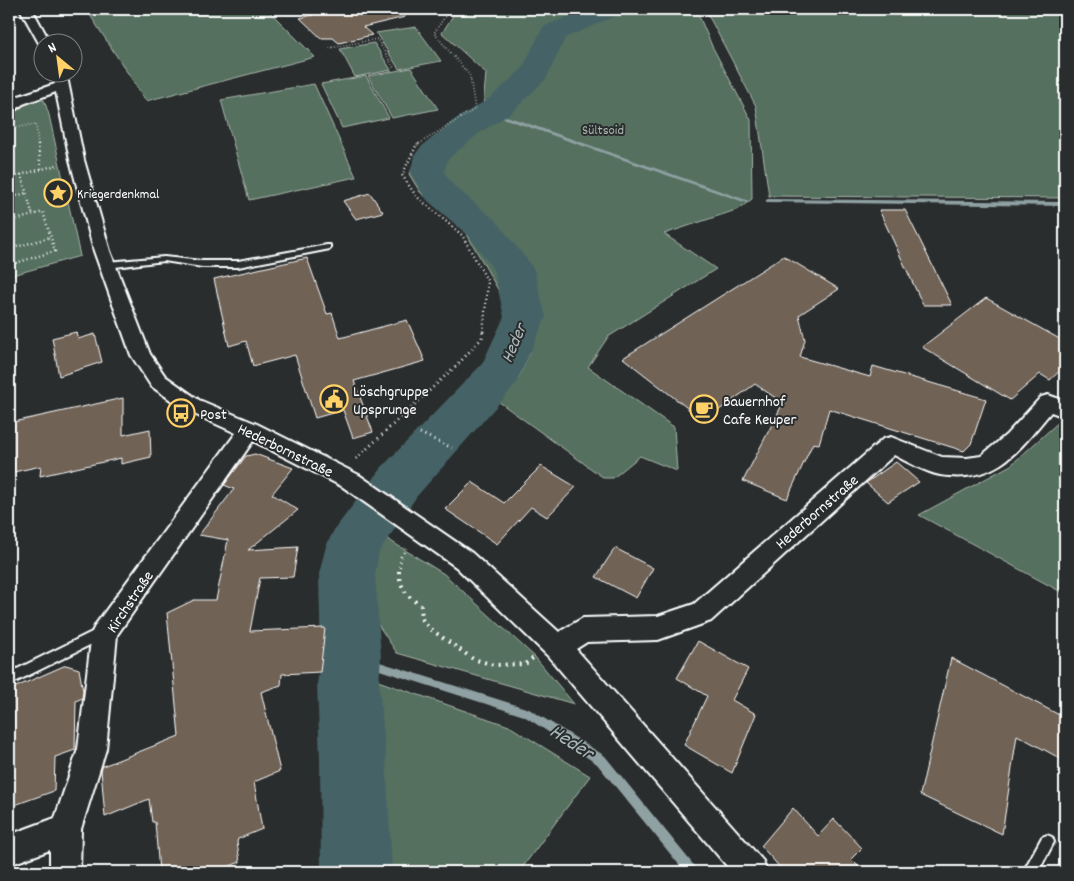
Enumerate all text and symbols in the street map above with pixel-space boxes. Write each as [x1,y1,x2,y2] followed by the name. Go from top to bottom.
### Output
[32,32,82,82] north arrow
[45,38,61,59] text: N
[582,121,624,141] park label: Sültsoid
[43,178,73,208] place icon: Kriegerdenkmal
[77,185,160,205] place label: Kriegerdenkmal
[496,318,536,367] water label: Heder
[353,381,429,422] place label: Löschgruppe Upsprunge
[319,384,349,414] public building icon: Löschgruppe Upsprunge
[723,391,796,432] place label: Bauernhof Cafe Keuper
[689,394,719,424] cafe icon: Bauernhof Cafe Keuper
[166,398,196,428] bus stop icon: Post
[200,404,227,427] place label: Post
[233,418,337,484] street label: Hederbornstraße
[771,470,864,556] street label: Hederbornstraße
[102,567,160,638] street label: Kirchstraße
[543,718,600,770] water label: Heder

